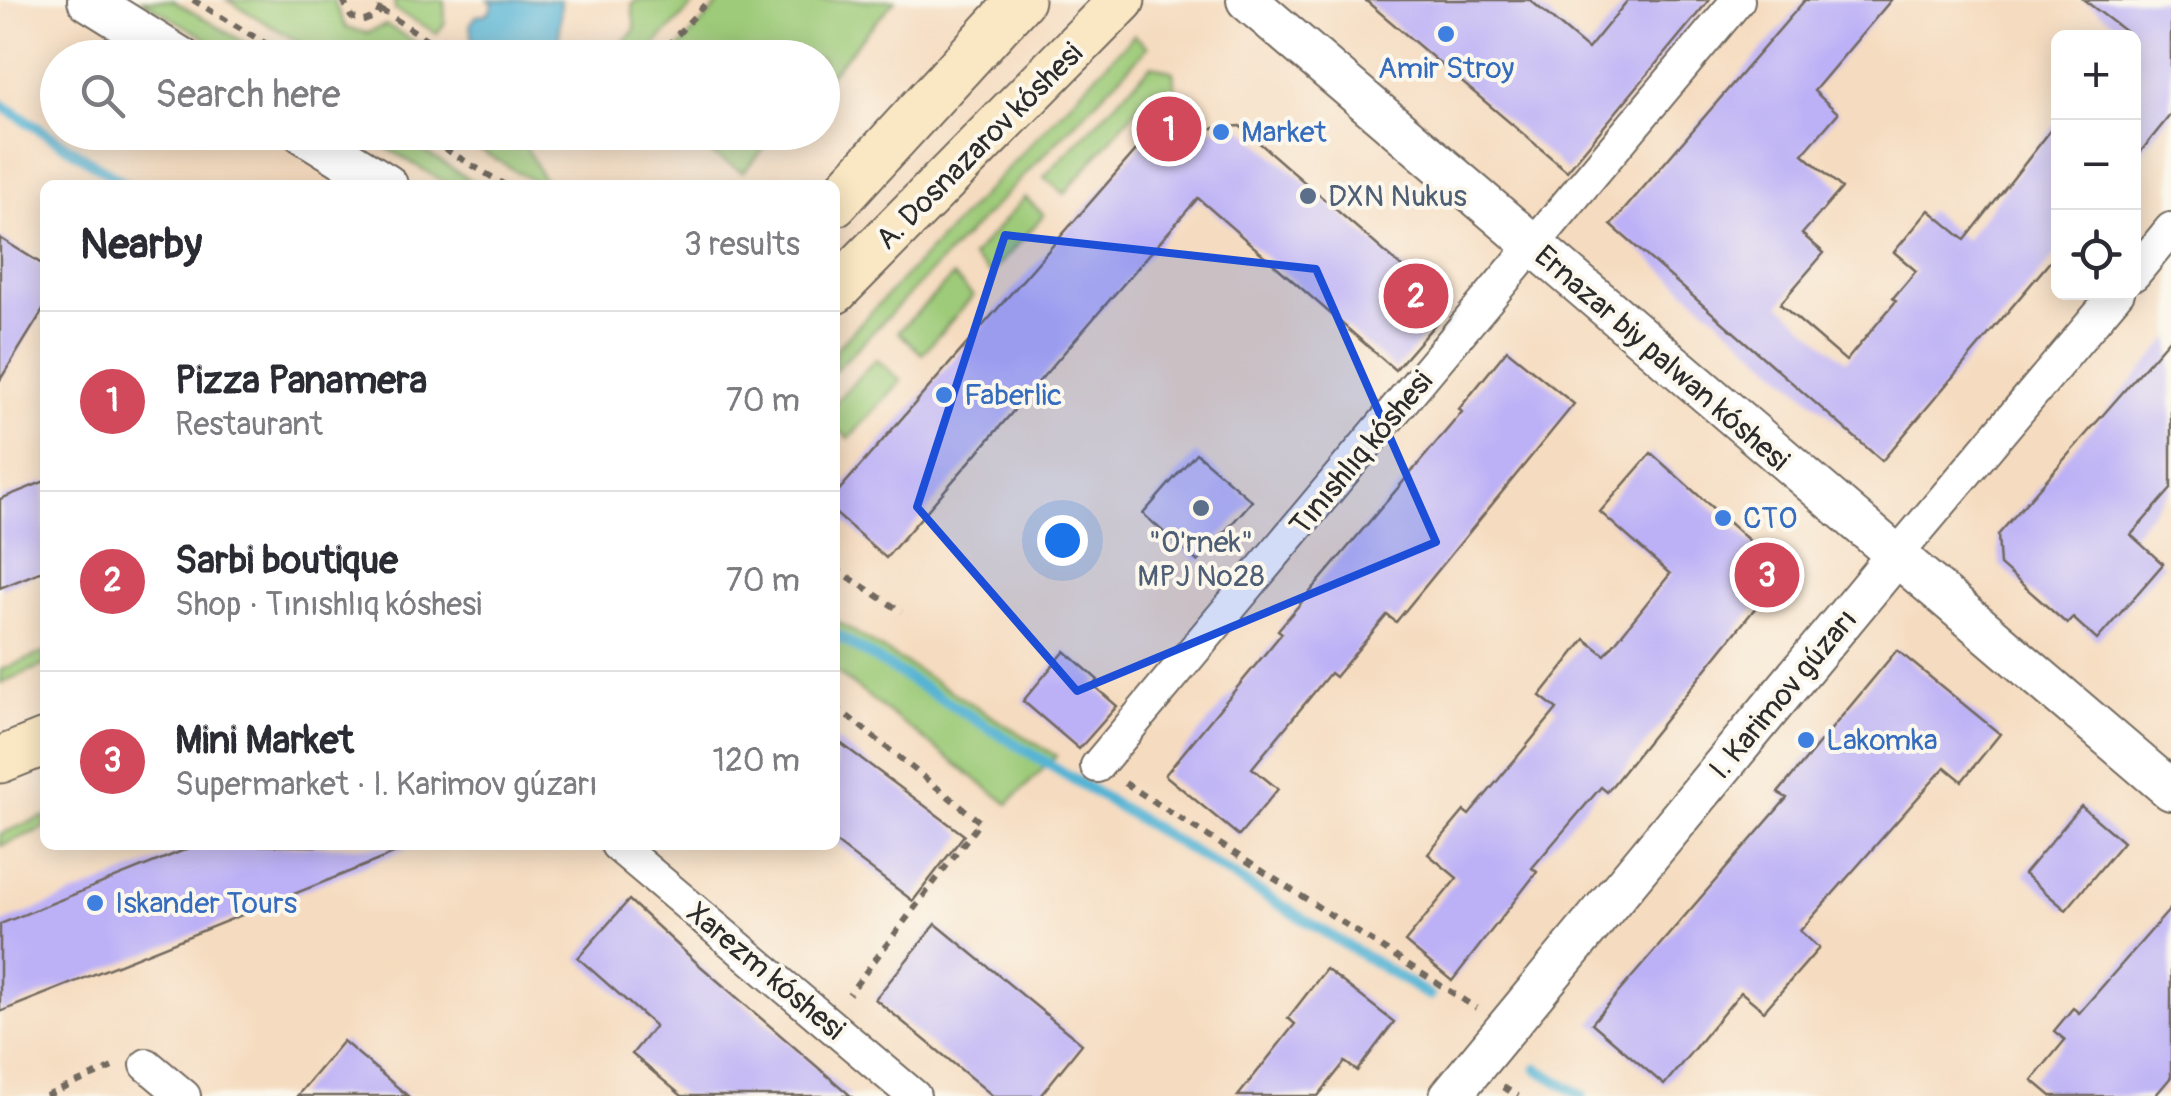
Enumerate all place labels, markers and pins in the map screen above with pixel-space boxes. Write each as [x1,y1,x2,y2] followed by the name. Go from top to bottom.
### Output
[1435,23,1457,45] marker: Amir Stroy
[1378,50,1515,87] place label: Amir Stroy
[1136,92,1202,166] pin: 1
[1241,114,1328,151] place label: Market
[1210,121,1232,143] marker: Market
[1328,178,1467,215] place label: DXN Nukus
[1297,185,1319,207] marker: DXN Nukus
[1384,258,1448,334] pin: 2
[964,377,1062,414] place label: Faberlic
[933,384,955,406] marker: Faberlic
[1190,497,1212,519] marker: "O'rnek" MPJ №28
[1743,500,1797,537] place label: СТО
[1712,507,1734,529] marker: СТО
[1137,524,1265,595] place label: "O'rnek" MPJ №28
[1734,538,1800,612] pin: 3
[1826,722,1938,759] place label: Lakomka
[1795,729,1817,751] marker: Lakomka
[115,885,297,922] place label: Iskander Tours
[84,892,106,914] marker: Iskander Tours

